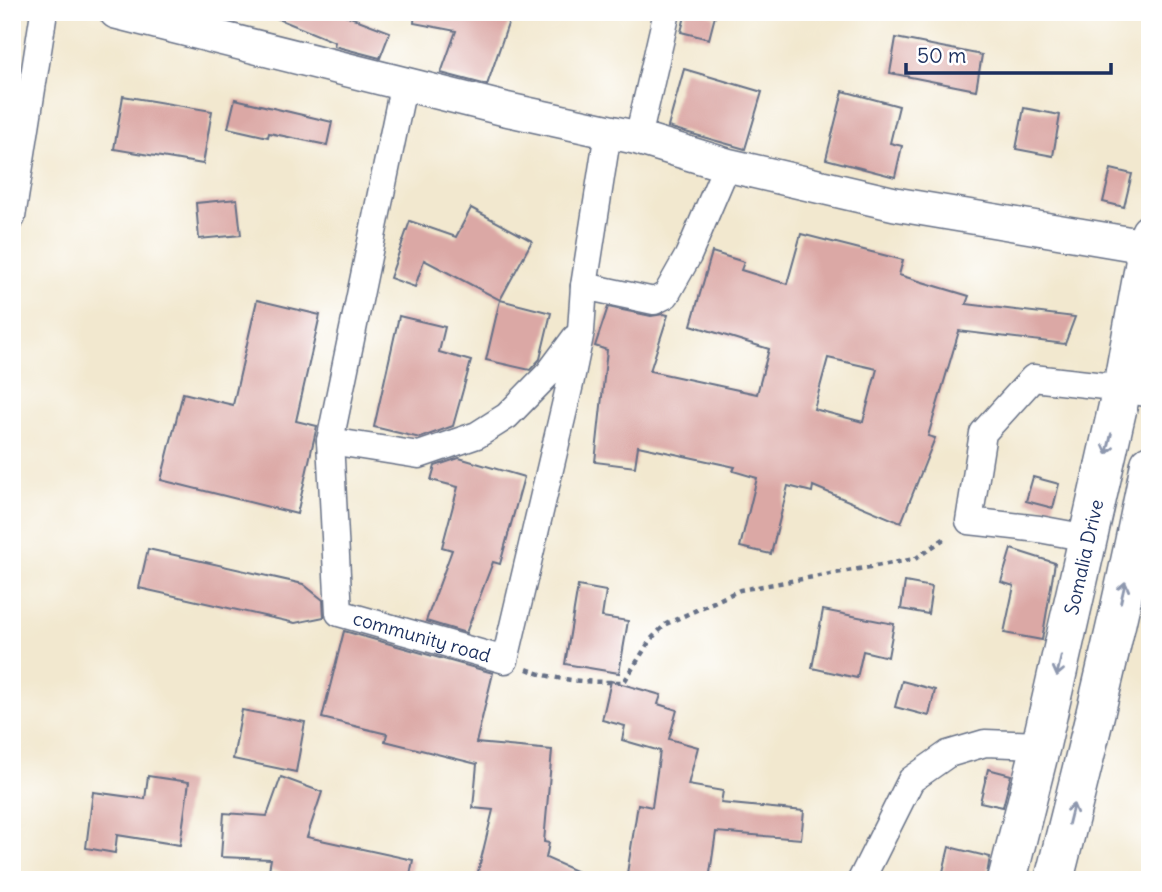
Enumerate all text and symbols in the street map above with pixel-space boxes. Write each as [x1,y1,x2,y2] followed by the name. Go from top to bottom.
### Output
[906,32,1111,76] scale bar
[917,42,966,69] text: 50 m
[1102,432,1115,455] one-way arrow
[1059,497,1108,617] street label: Somalia Drive
[1117,581,1131,604] one-way arrow
[350,606,493,667] street label: community road
[1052,654,1065,677] one-way arrow
[1065,803,1078,825] one-way arrow

